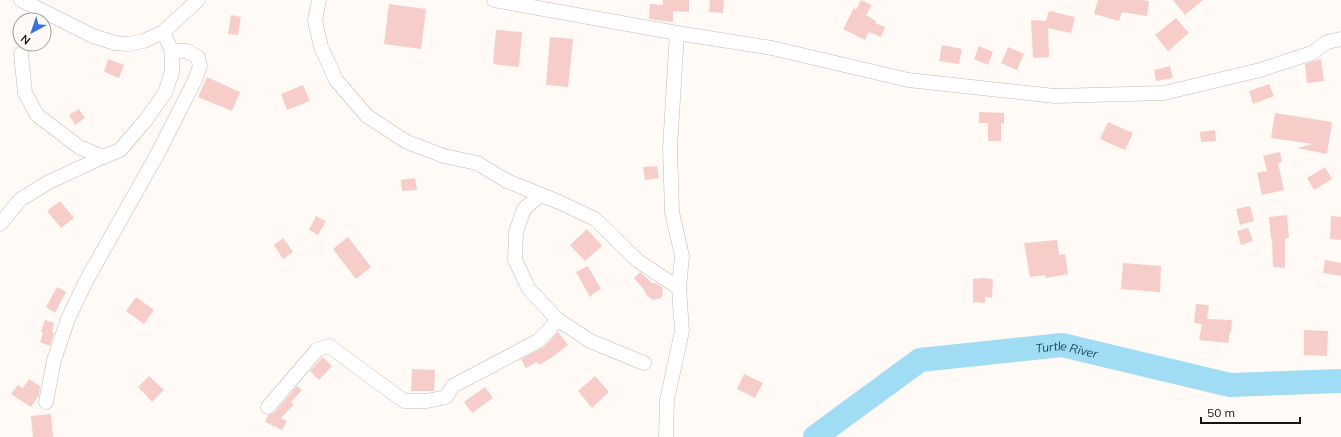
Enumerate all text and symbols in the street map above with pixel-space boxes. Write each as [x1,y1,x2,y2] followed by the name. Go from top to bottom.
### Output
[12,12,52,52] north arrow
[18,32,33,48] text: N
[1035,337,1100,361] water label: Turtle River
[1201,399,1300,425] scale bar
[1207,405,1235,420] text: 50 m

